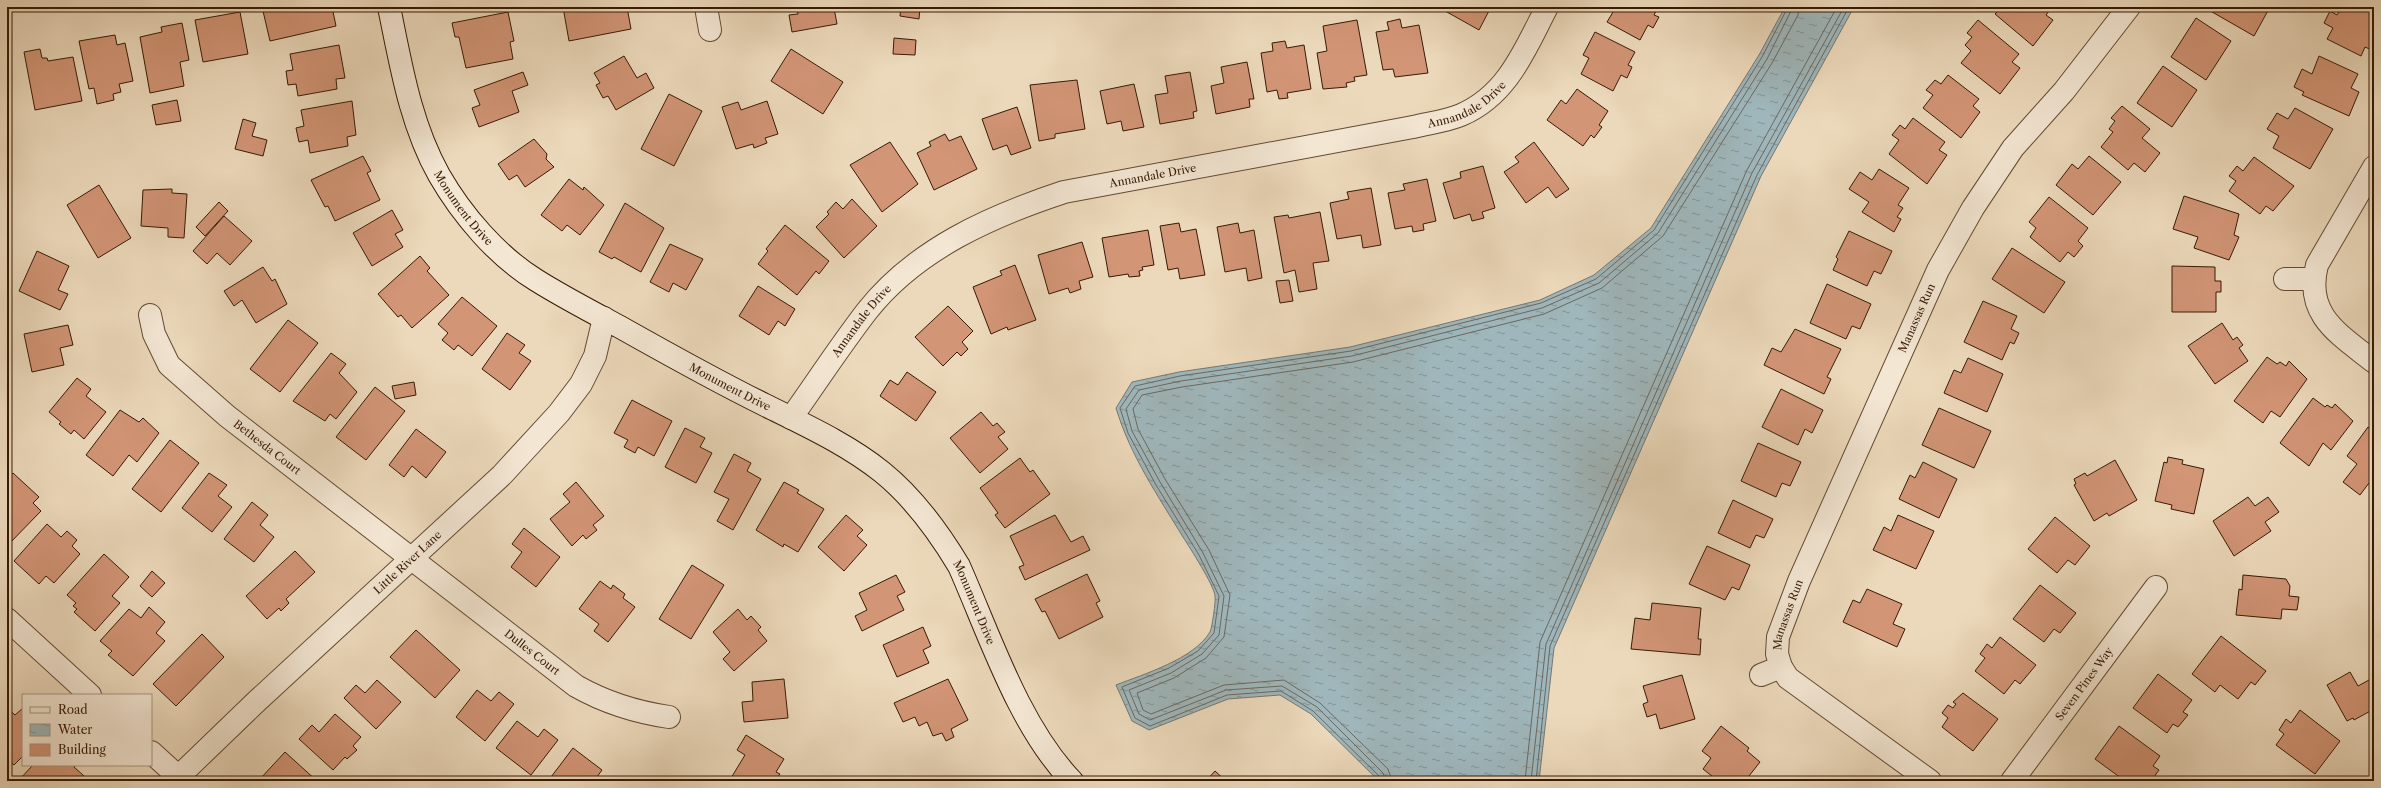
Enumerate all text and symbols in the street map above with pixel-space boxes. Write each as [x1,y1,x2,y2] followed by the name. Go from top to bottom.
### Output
[1425,78,1509,131] street label: Annandale Drive
[1107,161,1197,191] street label: Annandale Drive
[431,168,496,248] street label: Monument Drive
[1895,281,1938,355] street label: Manassas Run
[828,282,894,361] street label: Annandale Drive
[687,360,773,414] street label: Monument Drive
[231,417,304,478] street label: Bethesda Court
[371,527,444,597] street label: Little River Lane
[950,558,998,647] street label: Monument Drive
[1770,577,1806,651] street label: Manassas Run
[502,626,563,678] street label: Dulles Court
[2052,644,2116,723] street label: Seven Pines Way
[22,694,152,766] legend
[58,702,88,717] text: Road
[57,722,92,737] text: Water
[58,742,106,757] text: Building

